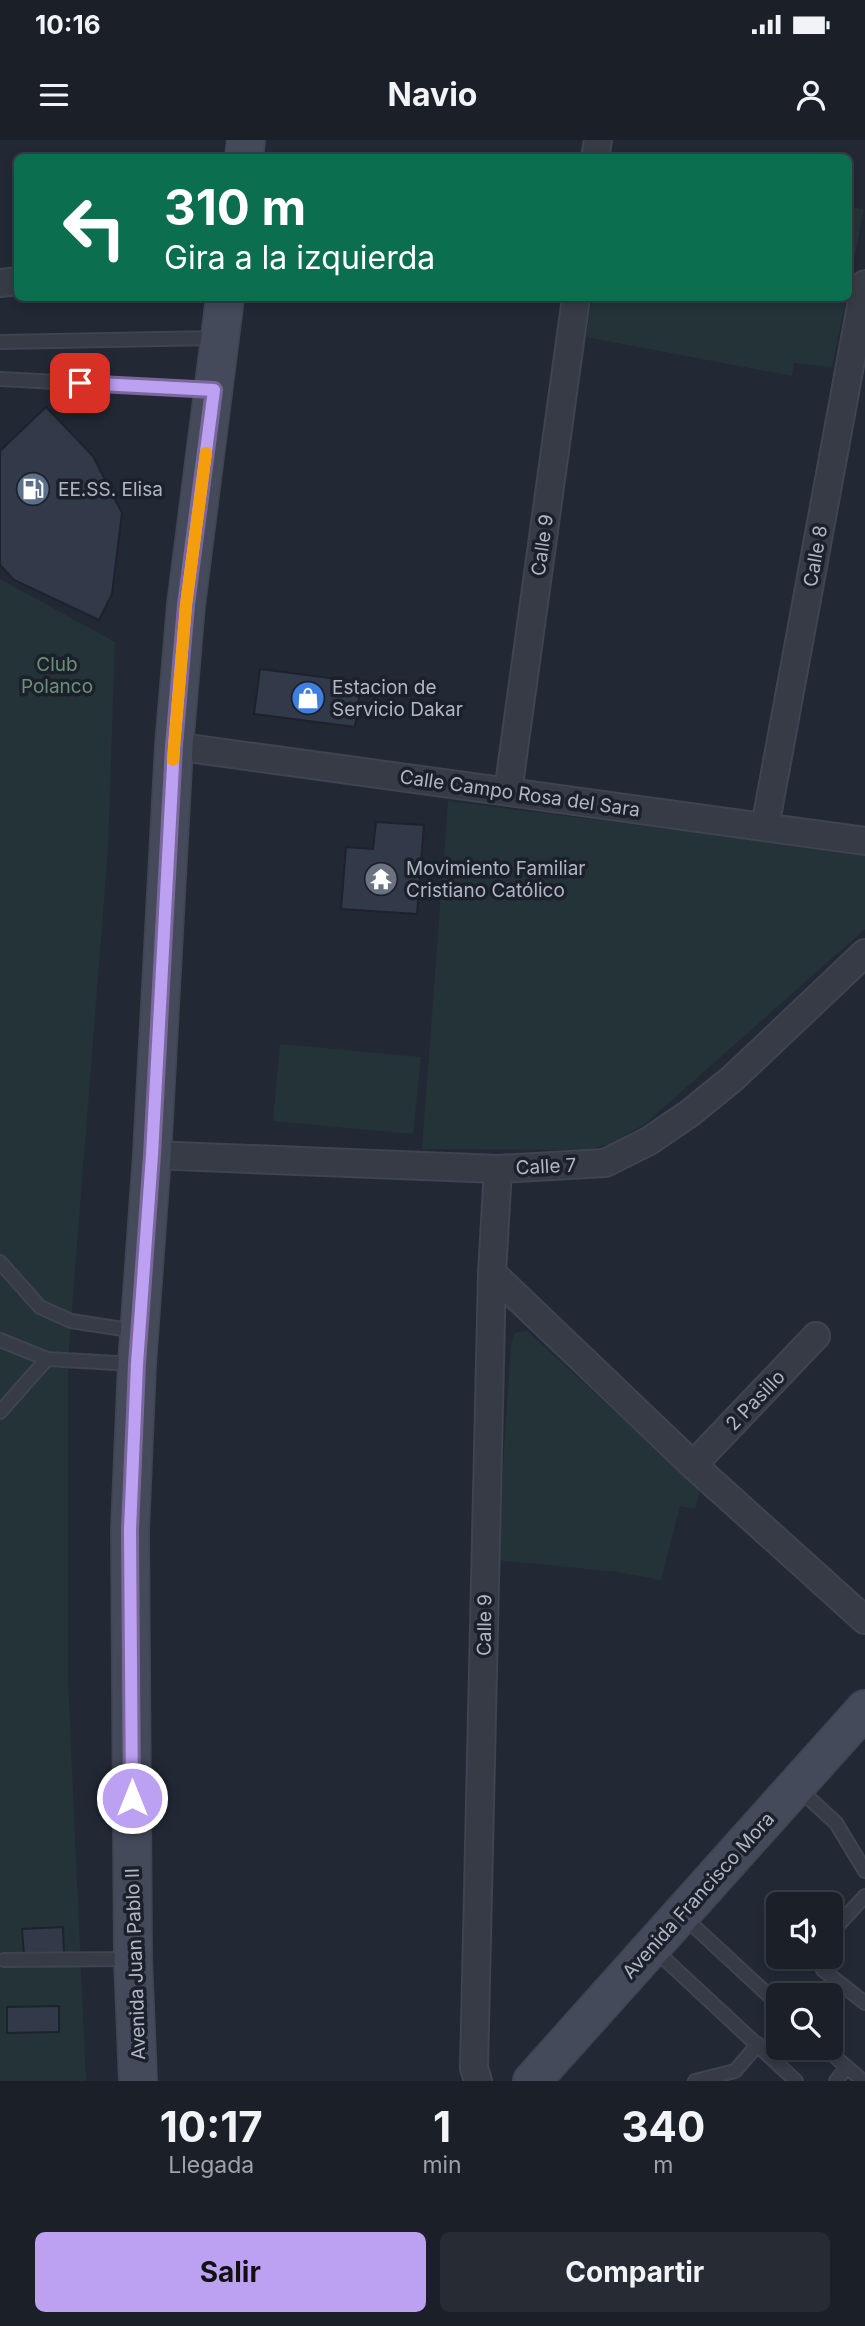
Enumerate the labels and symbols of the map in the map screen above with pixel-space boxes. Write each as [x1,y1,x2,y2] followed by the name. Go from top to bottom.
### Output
[50,353,110,413] pin
[14,470,52,508] fuel station icon: EE.SS. Elisa
[58,478,163,501] place label: EE.SS. Elisa
[527,513,558,577] street label: Calle 9
[799,524,832,589] street label: Calle 8
[21,653,93,698] park label: Club Polanco
[332,676,463,721] place label: Estacion de Servicio Dakar
[289,679,327,717] shop icon: Estacion de Servicio Dakar
[398,765,642,822] street label: Calle Campo Rosa del Sara
[406,857,585,902] place label: Movimiento Familiar Cristiano Católico
[362,860,400,898] temple icon: Movimiento Familiar Cristiano Católico
[515,1153,577,1180] street label: Calle 7
[721,1365,790,1435] street label: 2 Pasillo
[472,1594,497,1656] street label: Calle 9
[95,1761,169,1835] position arrow
[618,1807,779,1983] street label: Avenida Francisco Mora
[121,1868,150,2060] street label: Avenida Juan Pablo II

